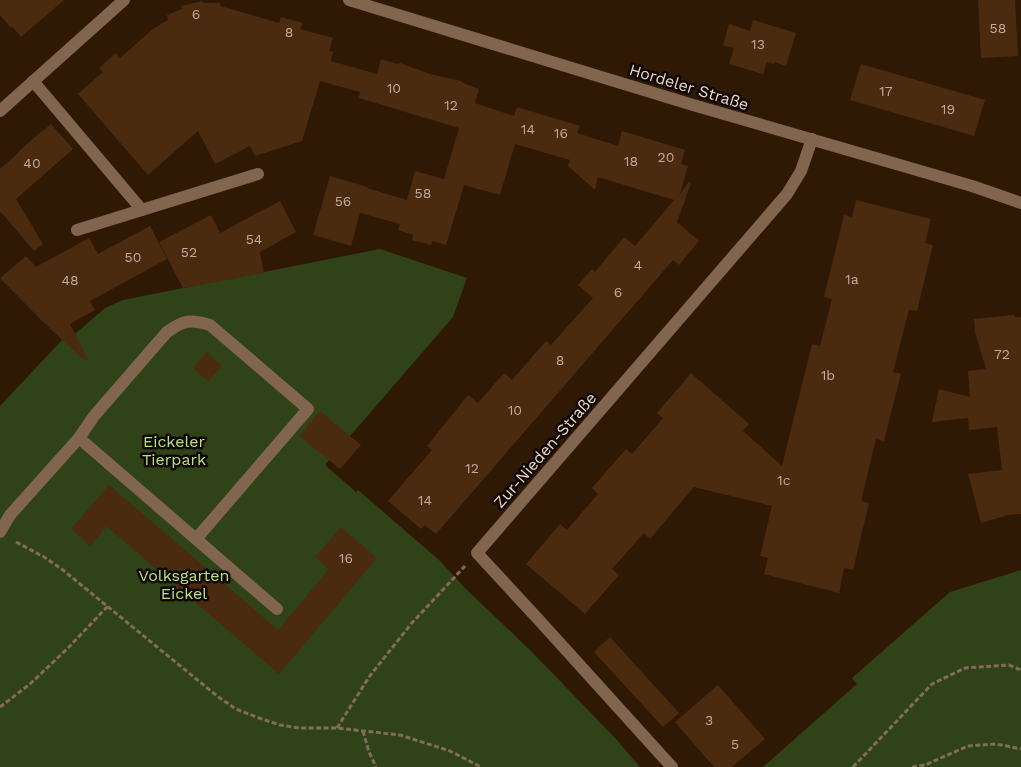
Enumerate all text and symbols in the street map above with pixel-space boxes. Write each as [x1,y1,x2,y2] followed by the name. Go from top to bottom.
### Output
[192,6,200,22] house number: 6
[990,20,1006,36] house number: 58
[285,24,293,40] house number: 8
[751,36,765,52] house number: 13
[627,60,751,114] street label: Hordeler Straße
[387,80,401,96] house number: 10
[879,83,893,99] house number: 17
[444,97,458,113] house number: 12
[941,101,955,117] house number: 19
[521,121,535,137] house number: 14
[554,125,568,141] house number: 16
[658,149,674,165] house number: 20
[624,153,638,169] house number: 18
[23,155,41,171] house number: 40
[415,185,431,201] house number: 58
[335,193,351,209] house number: 56
[246,231,262,247] house number: 54
[181,244,197,260] house number: 52
[125,249,141,265] house number: 50
[634,257,642,273] house number: 4
[845,271,859,287] house number: 1a
[61,272,79,288] house number: 48
[614,284,622,300] house number: 6
[994,346,1010,362] house number: 72
[556,352,564,368] house number: 8
[821,367,835,383] house number: 1b
[490,388,600,512] street label: Zur-Nieden-Straße
[508,402,522,418] house number: 10
[142,432,206,469] park label: Eickeler Tierpark
[465,460,479,476] house number: 12
[777,472,791,488] house number: 1c
[418,492,432,508] house number: 14
[339,550,353,566] house number: 16
[139,566,229,603] park label: Volksgarten Eickel
[705,712,713,728] house number: 3
[731,736,739,752] house number: 5

